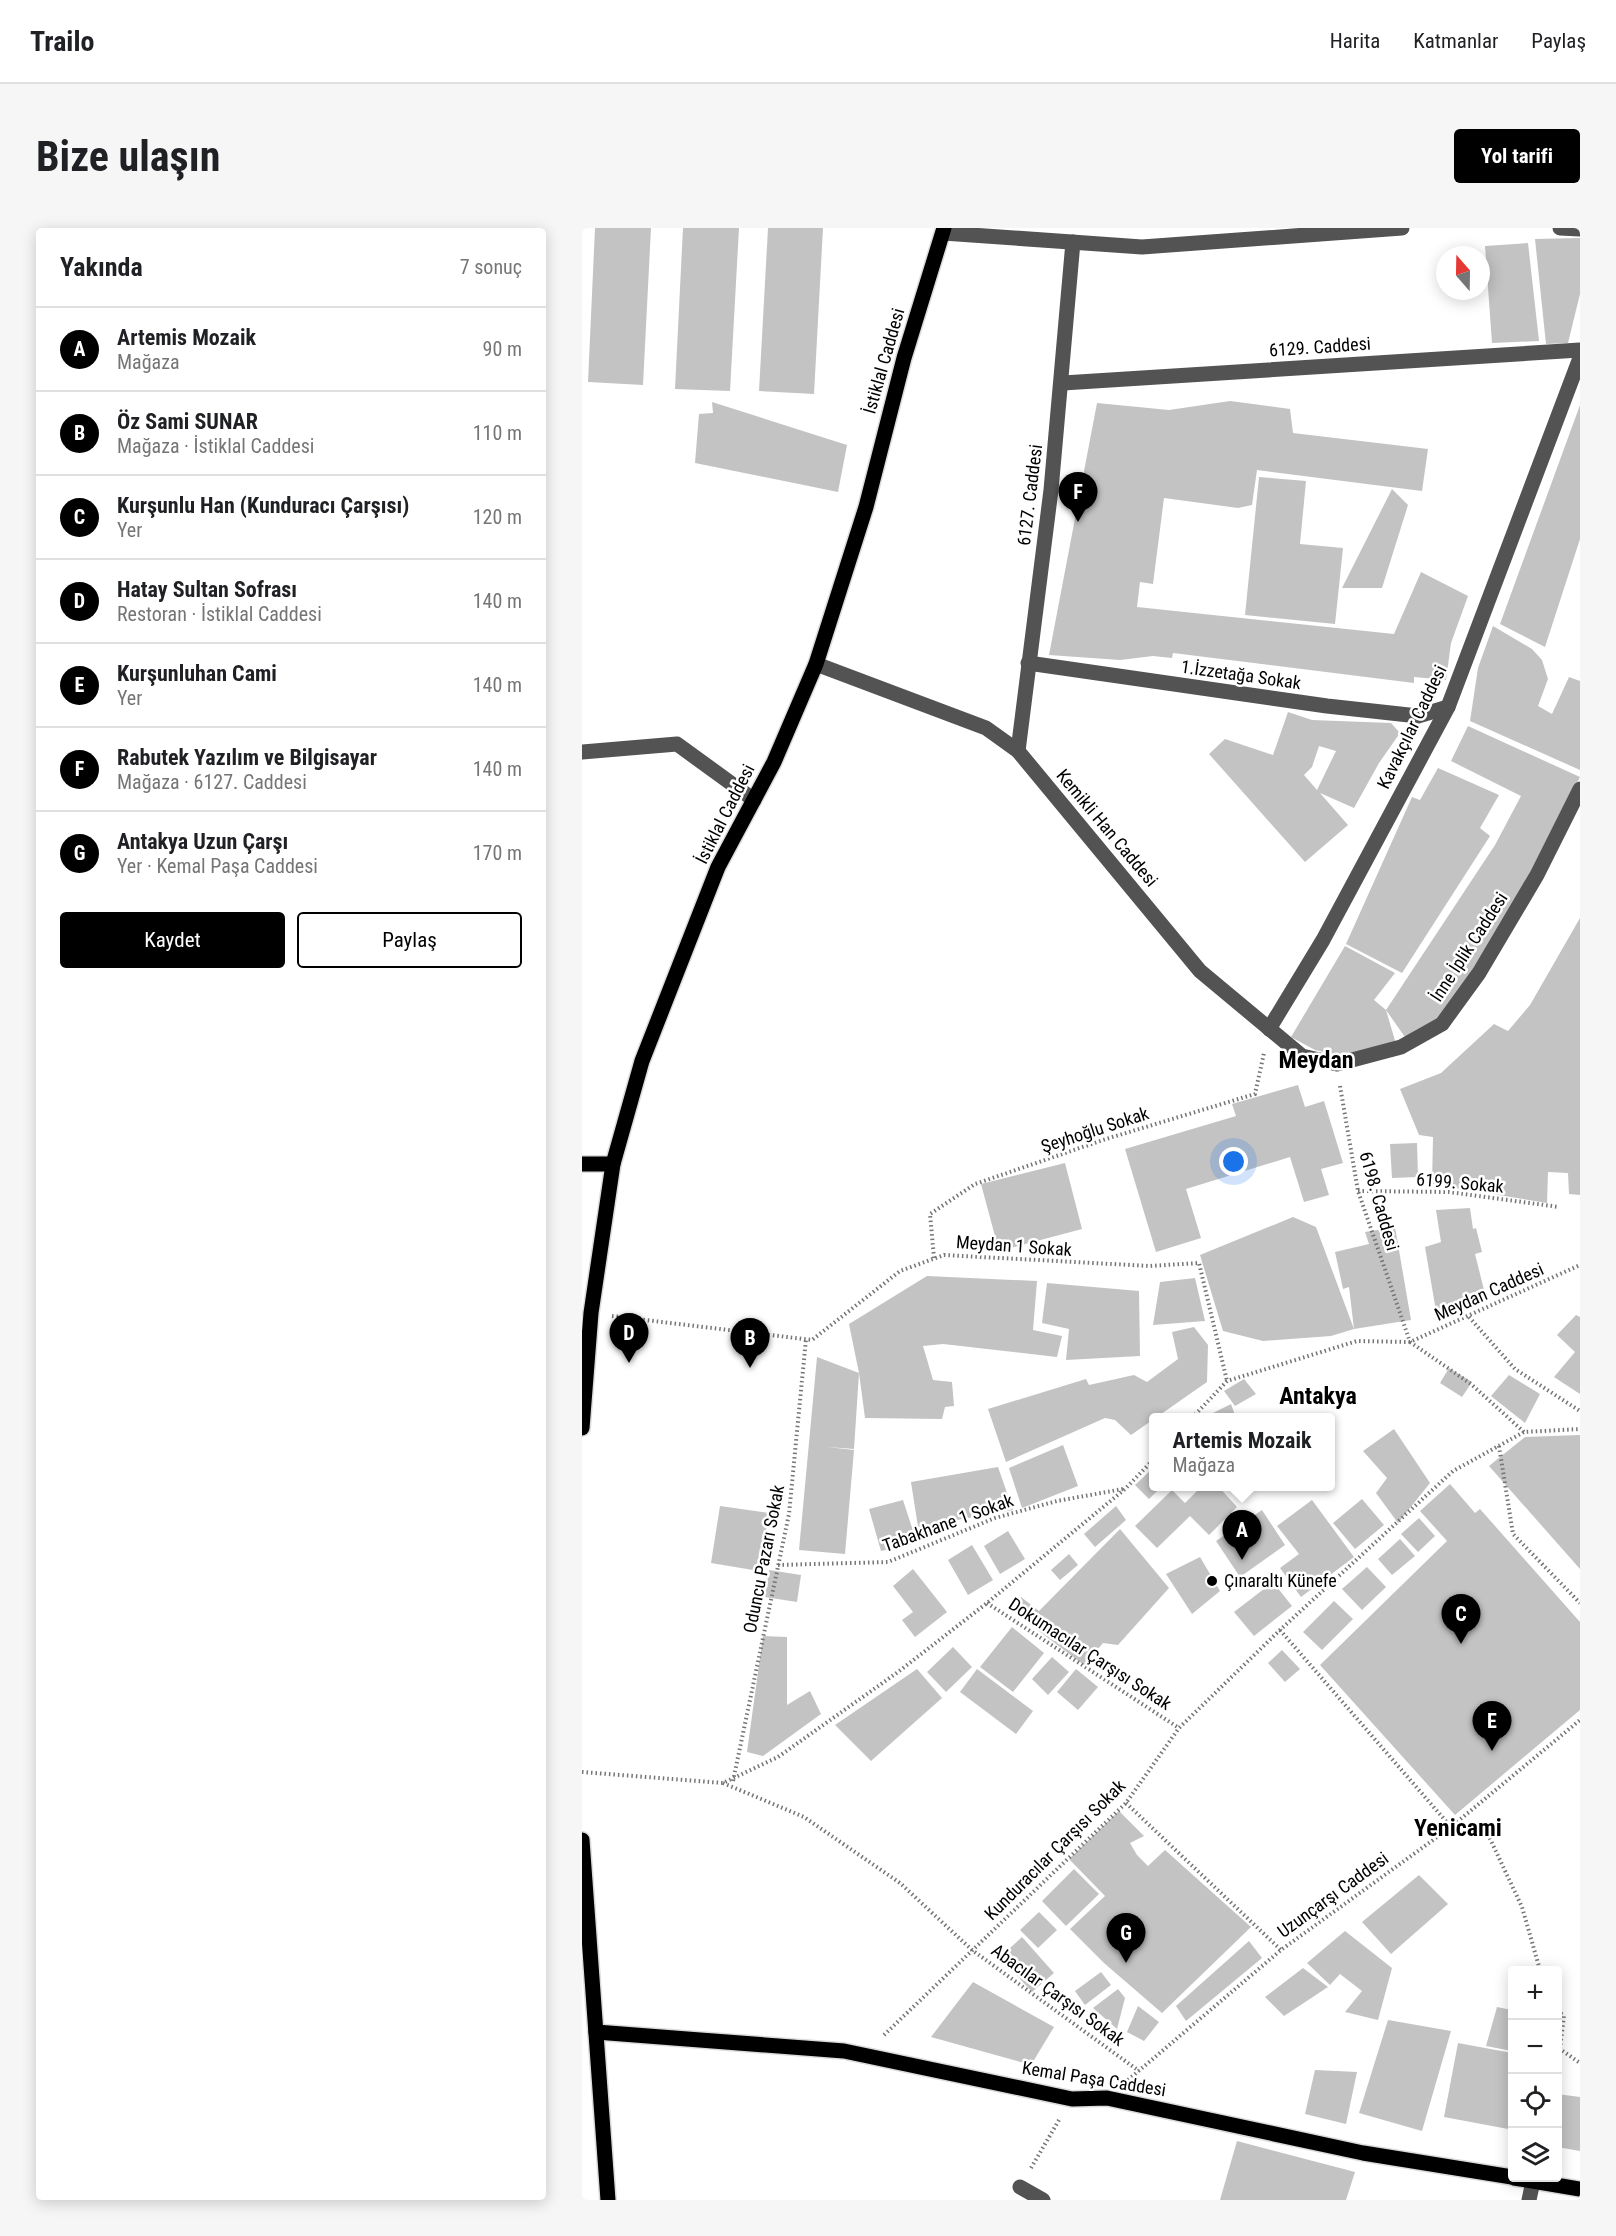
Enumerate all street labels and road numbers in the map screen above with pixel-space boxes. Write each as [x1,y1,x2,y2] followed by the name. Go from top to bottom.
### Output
[858,306,909,416] street label: İstiklal Caddesi
[1268,332,1372,361] street label: 6129. Caddesi
[1013,443,1046,547] street label: 6127. Caddesi
[1180,656,1302,693] street label: 1.İzzetağa Sokak
[1373,662,1451,792] street label: Kavakçılar Caddesi
[691,761,759,867] street label: İstiklal Caddesi
[1052,765,1162,890] street label: Kemikli Han Caddesi
[1426,888,1512,1005] street label: İnne İplik Caddesi
[1038,1102,1151,1157] street label: Şeyhoğlu Sokak
[1355,1149,1404,1253] street label: 6198. Caddesi
[1415,1168,1505,1197] street label: 6199. Sokak
[955,1231,1073,1260] street label: Meydan 1 Sokak
[1431,1258,1547,1325] street label: Meydan Caddesi
[739,1483,788,1635] street label: Oduncu Pazarı Sokak
[880,1489,1016,1556] street label: Tabakhane 1 Sokak
[1005,1593,1176,1714] street label: Dokumacılar Çarşısı Sokak
[980,1775,1129,1924] street label: Kunduracılar Çarşısı Sokak
[1273,1847,1392,1942] street label: Uzunçarşı Caddesi
[988,1939,1129,2050] street label: Abacılar Çarşısı Sokak
[1021,2057,1168,2100] street label: Kemal Paşa Caddesi

